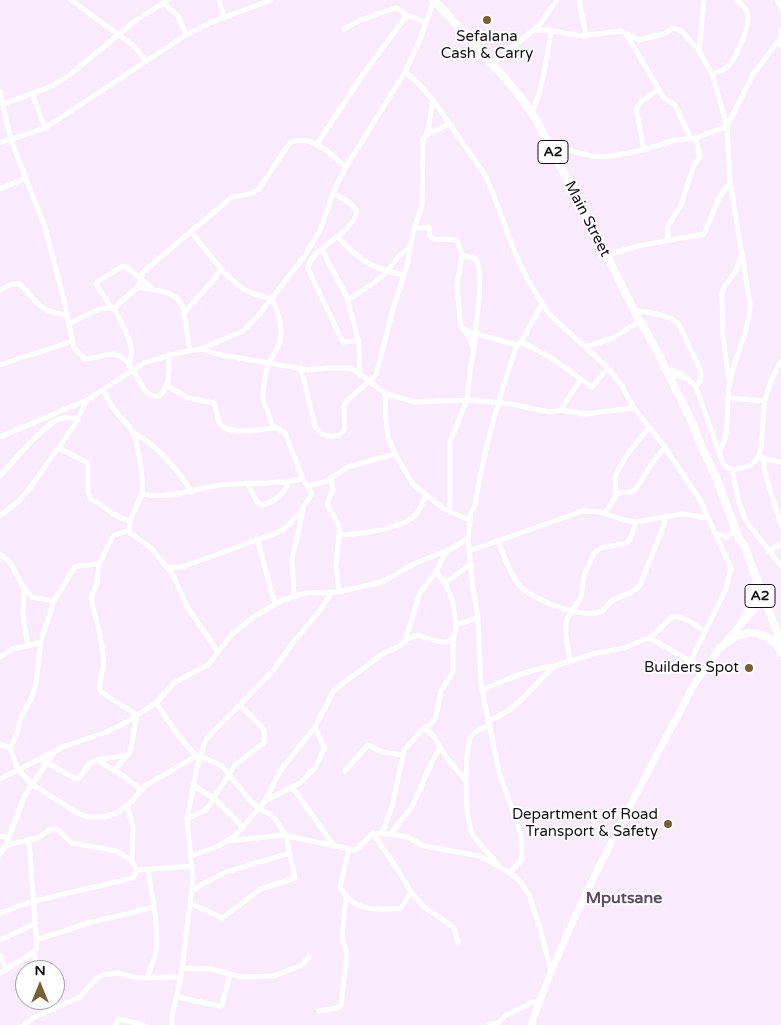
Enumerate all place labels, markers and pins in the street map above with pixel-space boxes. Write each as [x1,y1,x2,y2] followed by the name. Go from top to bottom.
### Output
[481,14,493,26] marker: Sefalana Cash & Carry
[441,28,533,63] place label: Sefalana Cash & Carry
[644,659,739,677] place label: Builders Spot
[743,662,755,674] marker: Builders Spot
[512,806,658,841] place label: Department of Road Transport & Safety
[662,818,674,830] marker: Department of Road Transport & Safety

